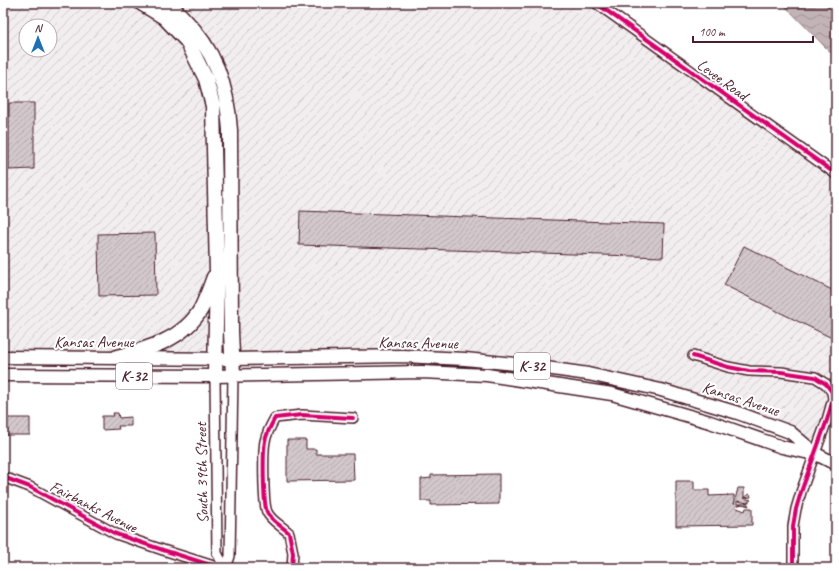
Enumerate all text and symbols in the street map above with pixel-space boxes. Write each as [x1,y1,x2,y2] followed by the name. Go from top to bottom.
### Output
[18,18,58,58] north arrow
[693,18,813,44] scale bar
[35,21,44,35] text: N
[699,24,726,40] text: 100 m
[693,55,754,107] street label: Levee Road
[54,332,136,352] street label: Kansas Avenue
[378,332,460,354] street label: Kansas Avenue
[514,353,550,379] road number: K-32
[116,363,152,389] road number: K-32
[700,377,783,421] street label: Kansas Avenue
[191,421,213,524] street label: South 39th Street
[47,476,142,538] street label: Fairbanks Avenue

